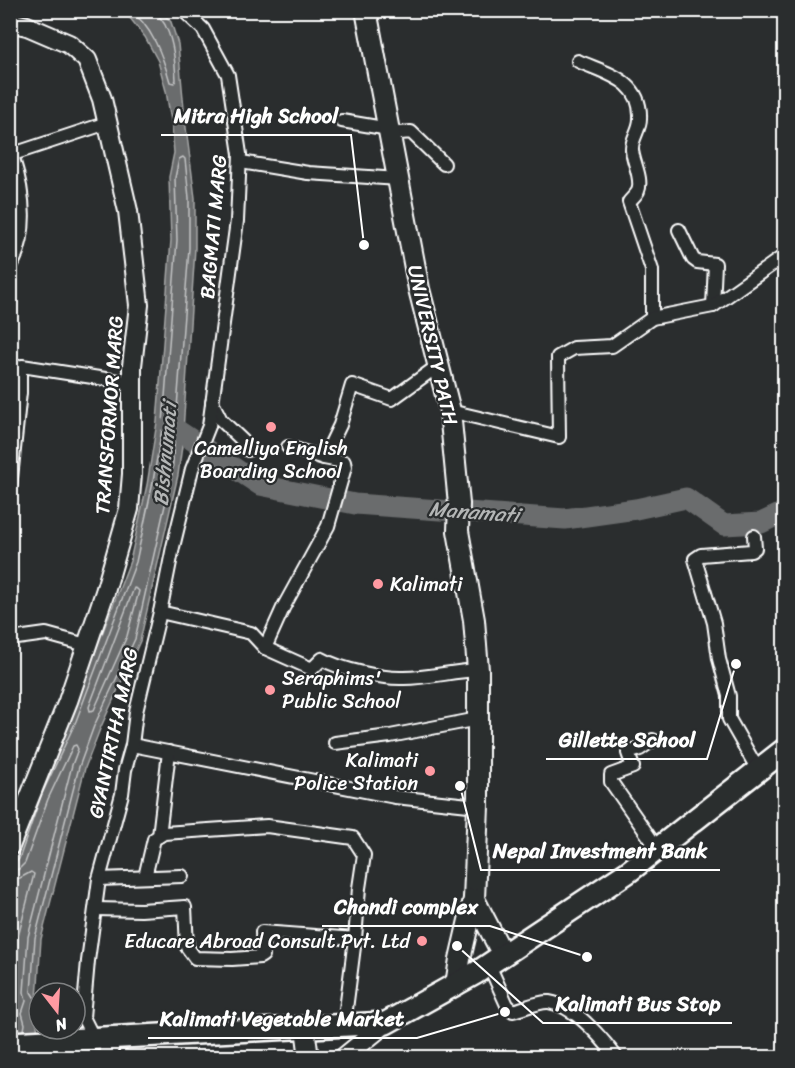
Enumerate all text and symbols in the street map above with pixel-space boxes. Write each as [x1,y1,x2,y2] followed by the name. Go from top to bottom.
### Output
[161,96,351,135] callout: Mitra High School
[173,97,339,135] text: Mitra High School
[190,153,237,301] street label: BAGMATI MARG
[397,261,468,429] street label: UNIVERSITY PATH
[85,314,134,516] street label: TRANSFORMOR MARG
[142,396,189,507] water label: Bishnumati
[264,420,278,434] marker: Camelliya English Boarding School
[194,431,348,489] place label: Camelliya English Boarding School
[428,490,525,534] water label: Manamati
[390,567,464,602] place label: Kalimati
[371,577,385,591] marker: Kalimati
[78,644,149,822] street label: GYANTIRTHA MARG
[282,661,401,719] place label: Seraphims' Public School
[263,683,277,697] marker: Seraphims' Public School
[546,720,707,759] callout: Gillette School
[558,721,696,759] text: Gillette School
[294,743,419,801] place label: Kalimati Police Station
[423,764,437,778] marker: Kalimati Police Station
[481,831,720,870] callout: Nepal Investment Bank
[492,832,708,870] text: Nepal Investment Bank
[322,887,490,926] callout: Chandi complex
[333,888,479,926] text: Chandi complex
[124,924,411,959] place label: Educare Abroad Consult Pvt. Ltd
[415,934,429,948] marker: Educare Abroad Consult Pvt. Ltd
[27,981,87,1041] north arrow
[543,984,732,1023] callout: Kalimati Bus Stop
[555,985,720,1023] text: Kalimati Bus Stop
[148,999,417,1038] callout: Kalimati Vegetable Market
[159,1000,405,1038] text: Kalimati Vegetable Market
[51,1009,72,1041] text: N

